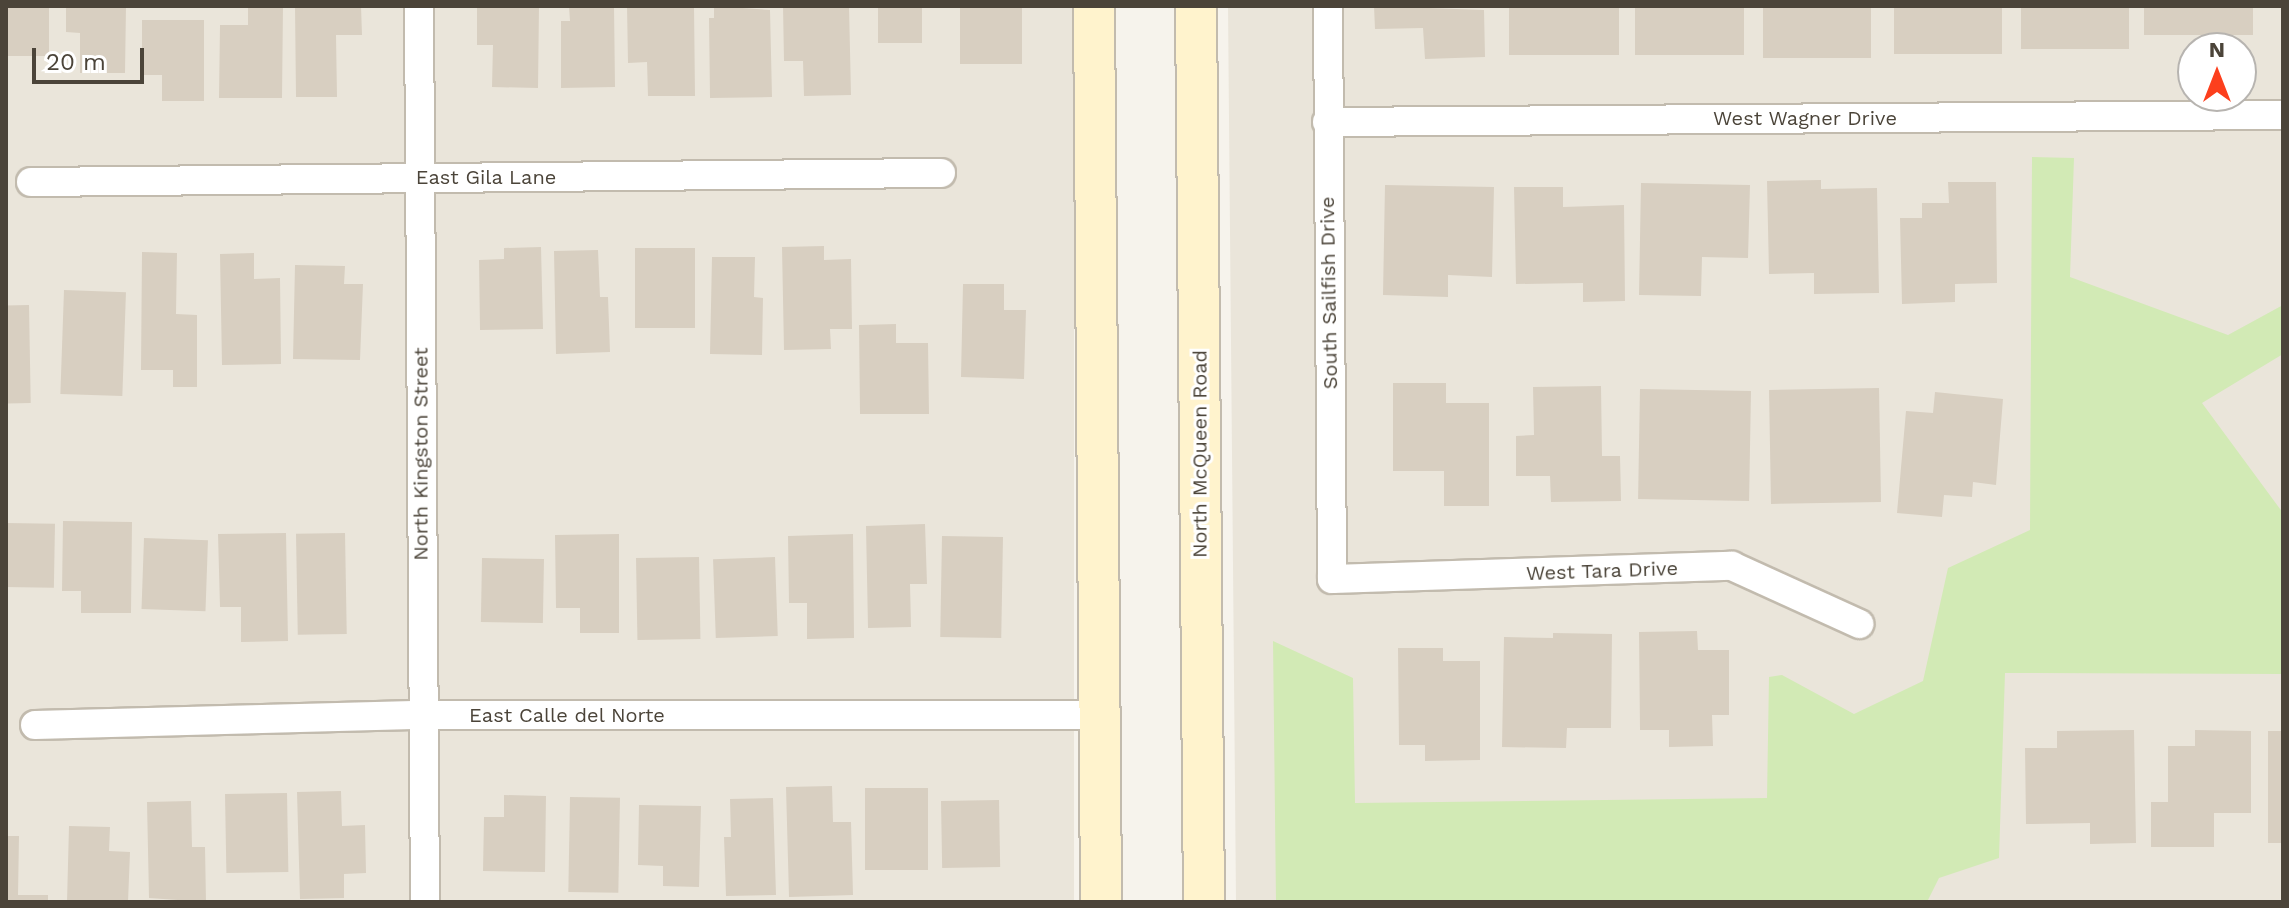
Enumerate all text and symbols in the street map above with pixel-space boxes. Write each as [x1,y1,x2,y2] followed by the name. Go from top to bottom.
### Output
[36,32,148,82] scale bar
[2177,32,2257,112] north arrow
[2209,37,2225,62] text: N
[46,48,106,76] text: 20 m
[1713,106,1897,130] street label: West Wagner Drive
[415,165,557,189] street label: East Gila Lane
[1315,196,1343,390] street label: South Sailfish Drive
[409,347,433,561] street label: North Kingston Street
[1188,350,1212,558] street label: North McQueen Road
[1525,556,1679,586] street label: West Tara Drive
[469,703,665,727] street label: East Calle del Norte

